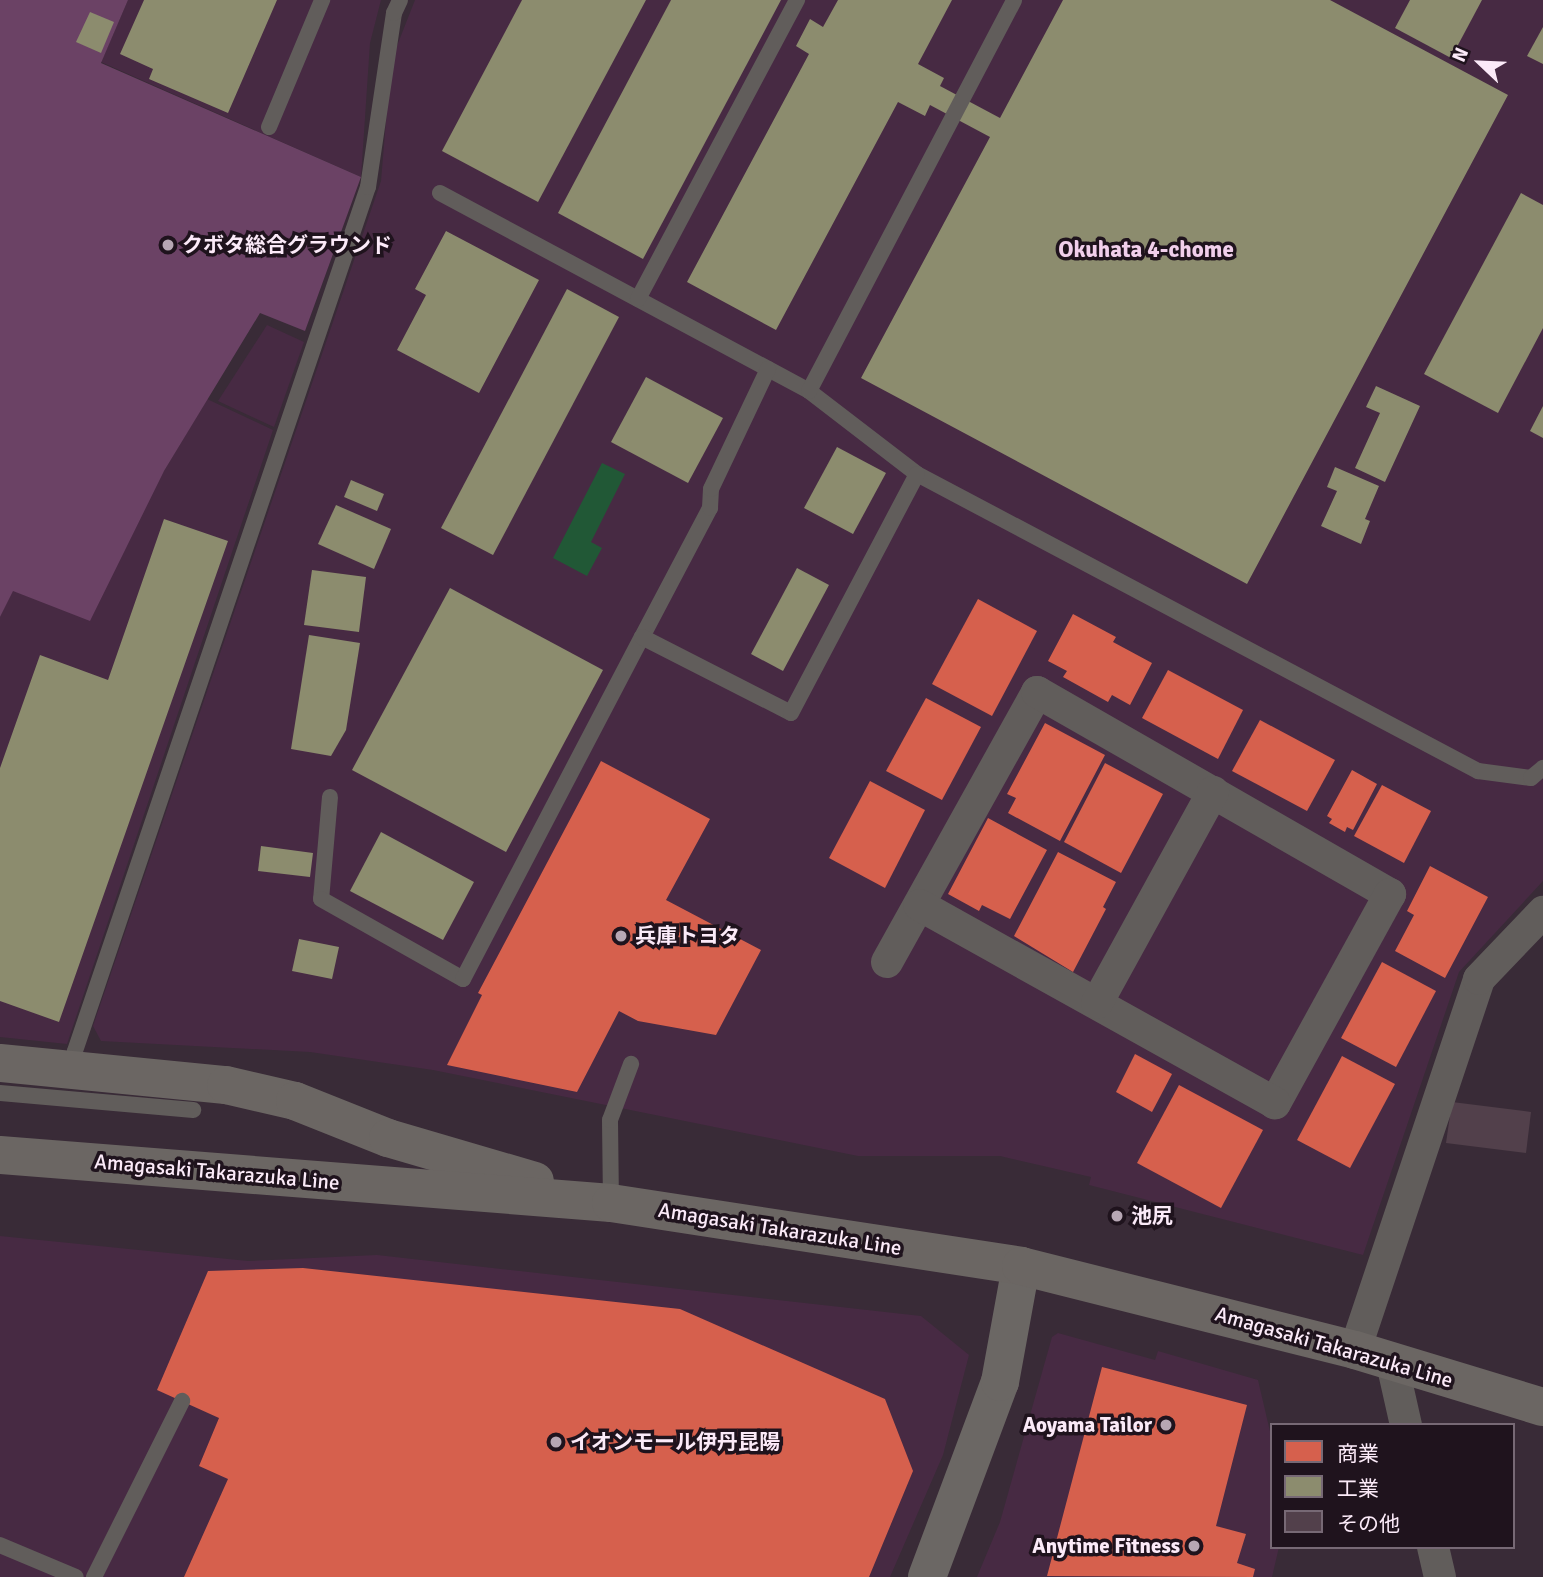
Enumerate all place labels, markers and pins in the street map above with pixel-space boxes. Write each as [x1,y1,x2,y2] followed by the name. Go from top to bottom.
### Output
[182,232,392,258] place label: クボタ総合グラウンド
[160,237,176,253] marker: クボタ総合グラウンド
[635,923,740,949] place label: 兵庫トヨタ
[613,928,629,944] marker: 兵庫トヨタ
[1131,1203,1173,1229] place label: 池尻
[1109,1208,1125,1224] marker: 池尻
[1023,1412,1152,1438] place label: Aoyama Tailor
[1158,1417,1174,1433] marker: Aoyama Tailor
[570,1429,780,1455] place label: イオンモール伊丹昆陽
[548,1434,564,1450] marker: イオンモール伊丹昆陽
[1032,1533,1180,1559] place label: Anytime Fitness
[1186,1538,1202,1554] marker: Anytime Fitness

